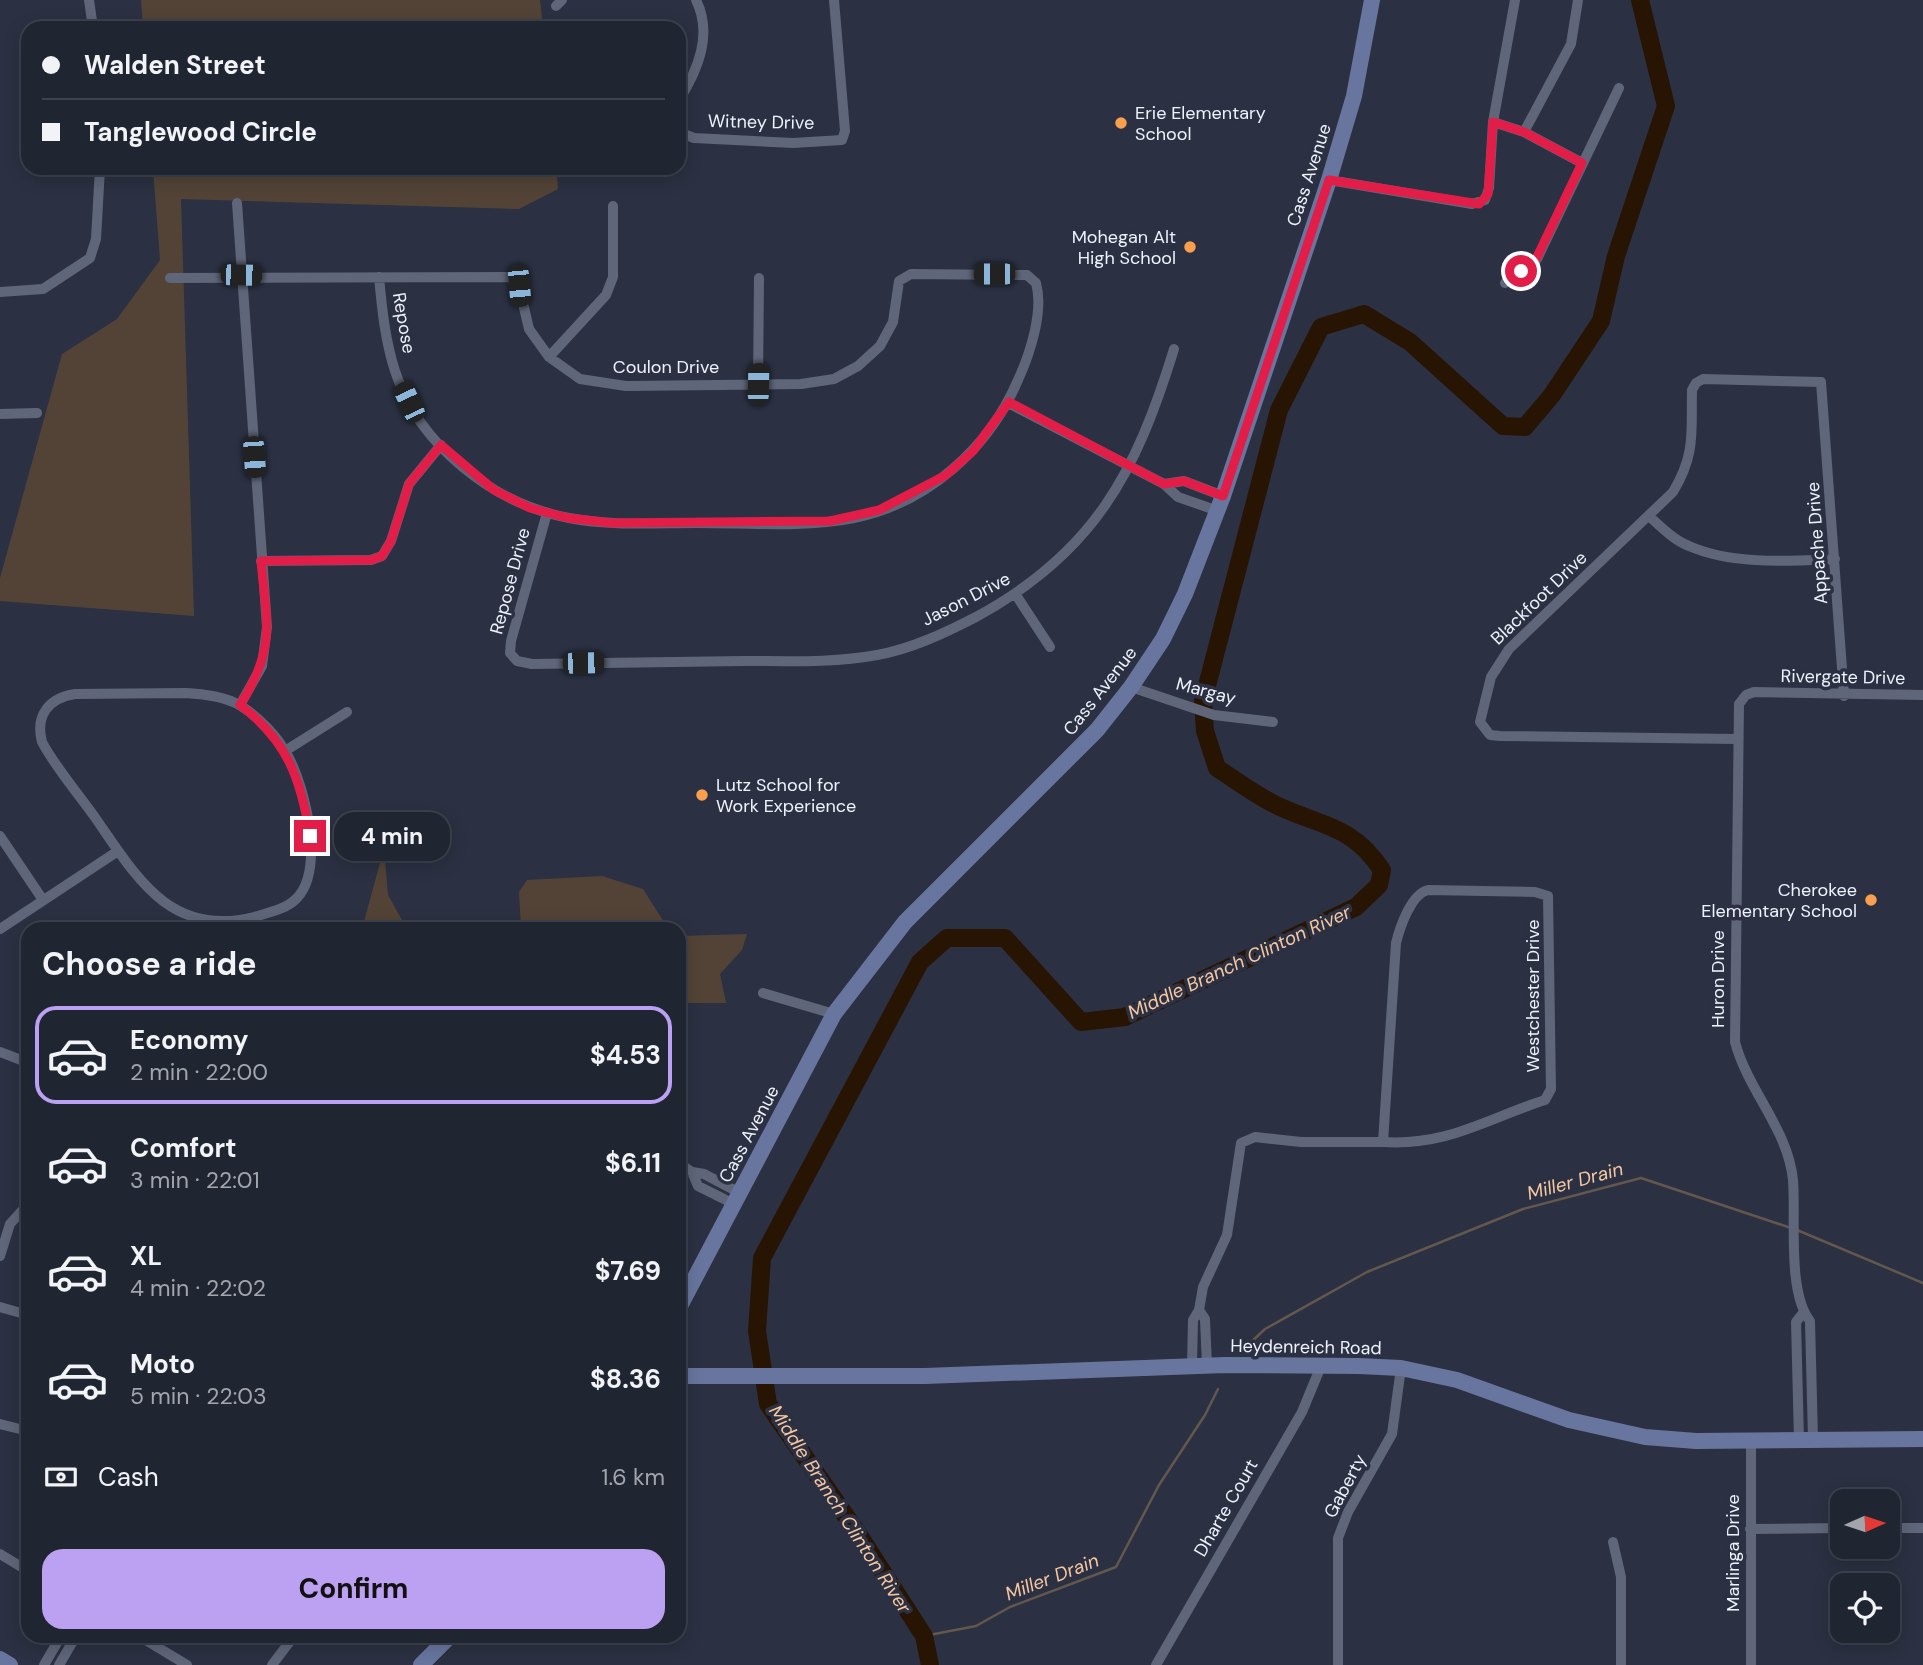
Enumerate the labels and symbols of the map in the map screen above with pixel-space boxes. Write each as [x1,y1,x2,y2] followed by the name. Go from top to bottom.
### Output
[1135,101,1266,146] place label: Erie Elementary School
[708,109,814,135] street label: Witney Drive
[1113,115,1129,131] marker: Erie Elementary School
[1281,121,1337,229] street label: Cass Avenue
[1072,225,1176,270] place label: Mohegan Alt High School
[1182,239,1198,255] marker: Mohegan Alt High School
[1505,255,1537,287] route start
[220,264,263,286] car
[507,264,532,308] car
[974,264,1016,285] car
[387,291,421,355] street label: Repose
[613,355,719,379] street label: Coulon Drive
[748,363,769,405] car
[391,379,428,425] car
[243,435,266,479] car
[1801,481,1833,605] street label: Appache Drive
[484,525,536,637] street label: Repose Drive
[1486,546,1592,650] street label: Blackfoot Drive
[918,566,1014,632] street label: Jason Drive
[1058,642,1142,740] street label: Cass Avenue
[562,652,605,674] car
[1780,664,1906,690] street label: Rivergate Drive
[1173,672,1239,710] street label: Margay
[716,773,856,818] place label: Lutz School for Work Experience
[694,787,710,803] marker: Lutz School for Work Experience
[334,812,450,860] callout: 4 min
[294,820,326,852] route end
[1701,878,1857,923] place label: Cherokee Elementary School
[1863,892,1879,908] marker: Cherokee Elementary School
[1123,899,1356,1025] water label: Middle Branch Clinton River
[1521,920,1545,1072] street label: Westchester Drive
[1706,930,1730,1028] street label: Huron Drive
[713,1081,785,1187] street label: Cass Avenue
[1524,1156,1626,1206] water label: Miller Drain
[1230,1334,1382,1360] street label: Heydenreich Road
[763,1400,917,1619] water label: Middle Branch Clinton River
[1318,1450,1372,1522] street label: Gaberty
[1188,1455,1264,1561] street label: Dharte Court
[1830,1489,1900,1559] north arrow
[1721,1494,1745,1612] street label: Marlinga Drive
[1002,1548,1103,1606] water label: Miller Drain

